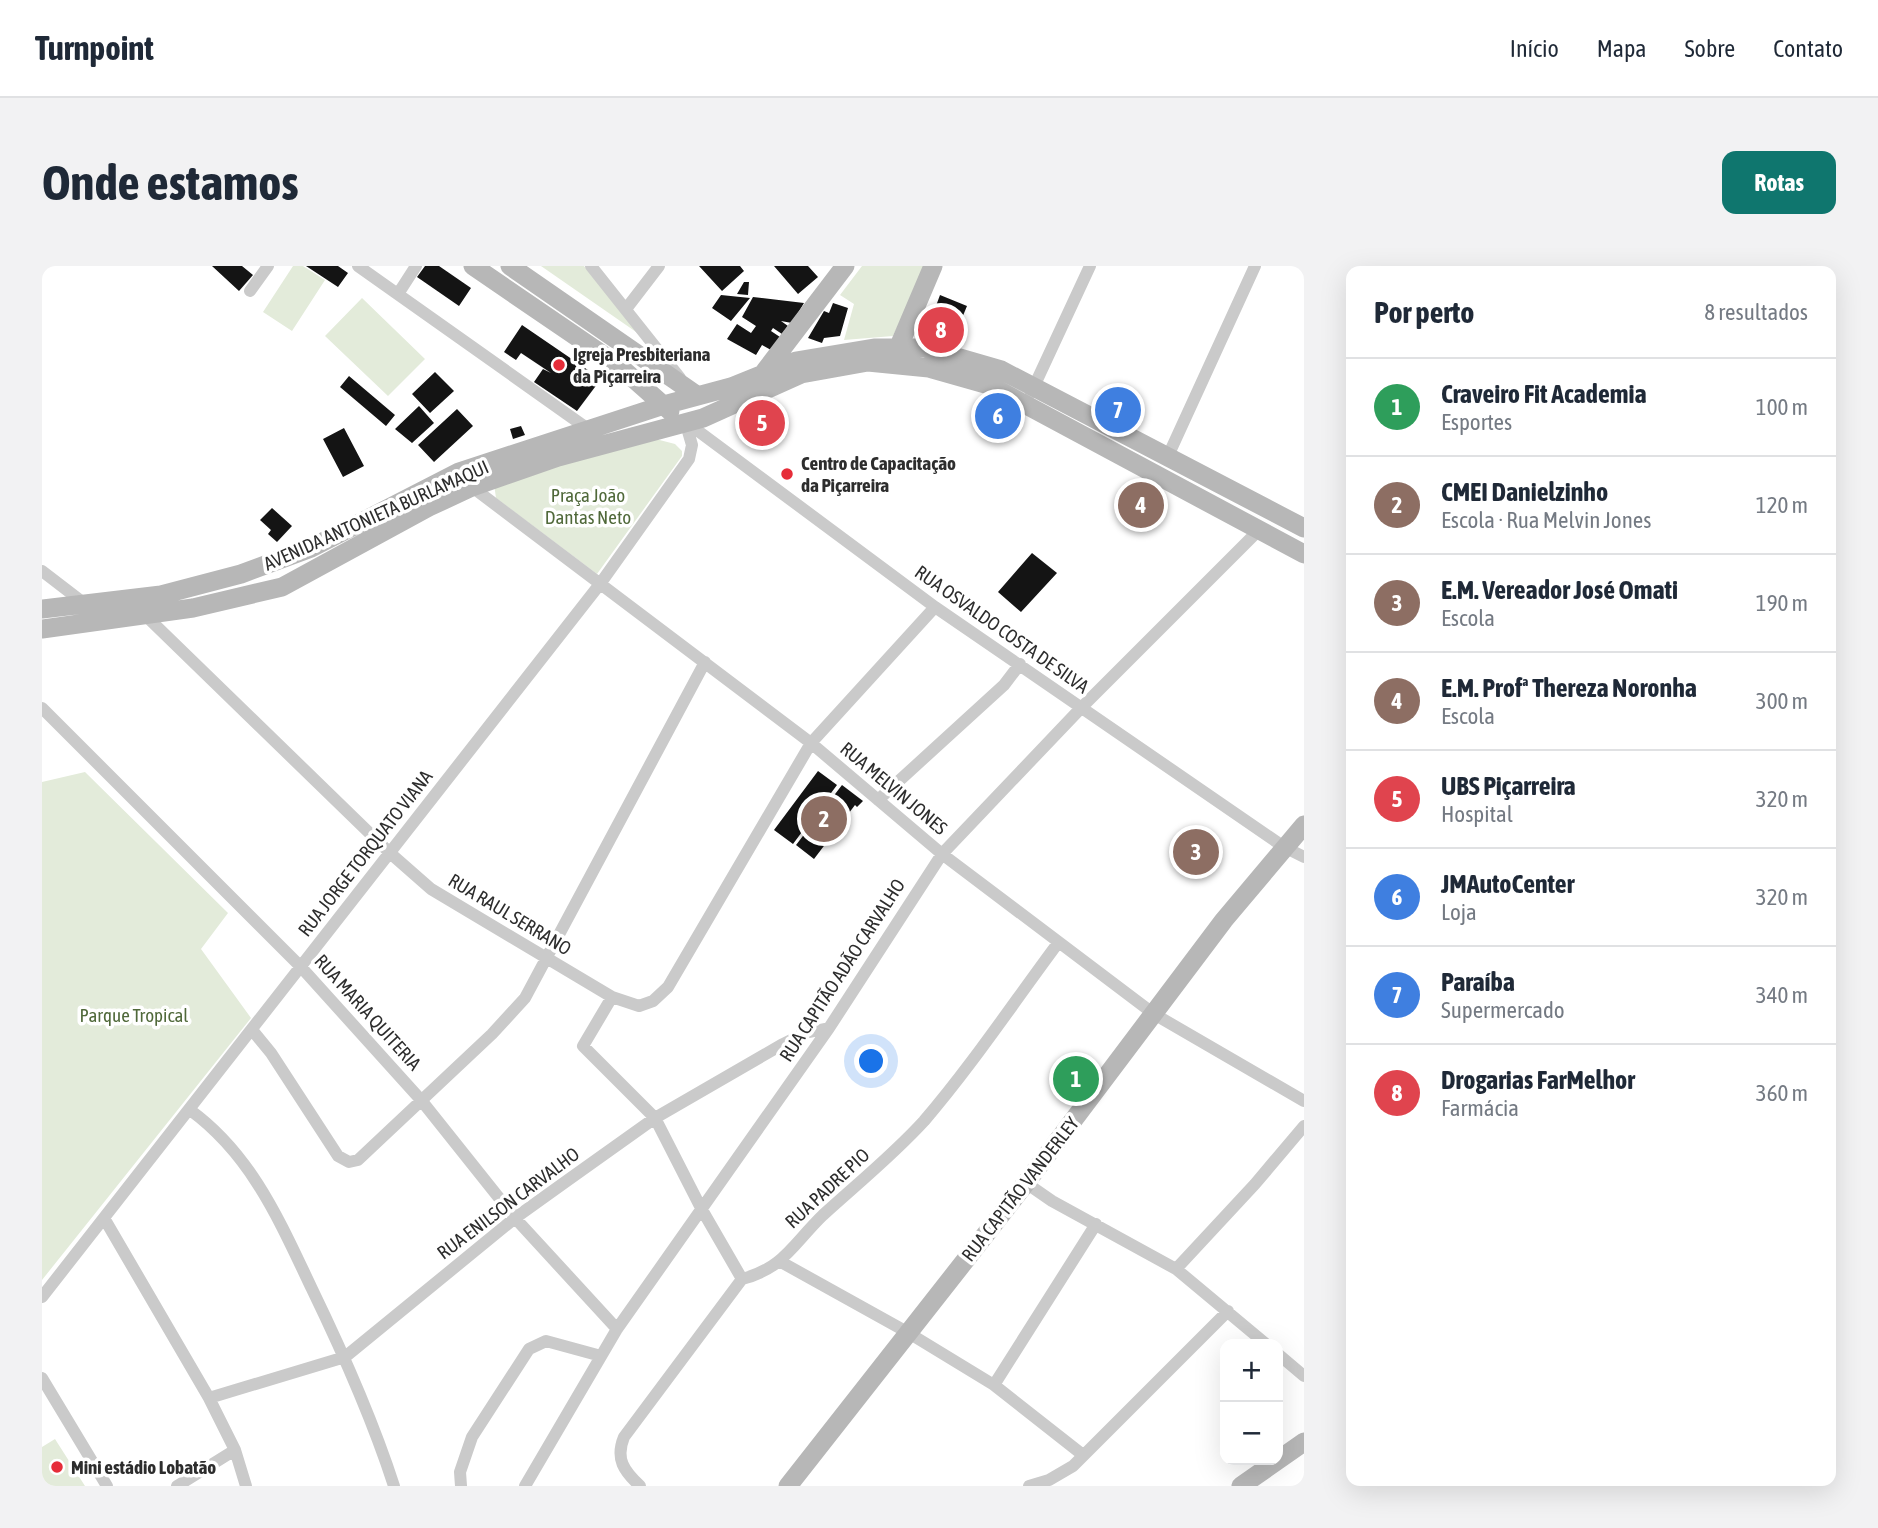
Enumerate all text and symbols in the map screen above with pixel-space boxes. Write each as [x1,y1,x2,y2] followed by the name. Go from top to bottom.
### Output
[35,29,154,67] text: Turnpoint
[1510,35,1559,62] text: Início
[1597,35,1647,62] text: Mapa
[1685,35,1735,62] text: Sobre
[1773,35,1843,62] text: Contato
[1722,151,1836,214] button: Rotas
[42,154,299,210] text: Onde estamos
[1374,295,1474,329] text: Por perto
[1704,299,1808,325] text: 8 resultados
[918,304,964,356] pin: 8
[573,343,711,387] place label: Igreja Presbiteriana da Piçarreira
[551,357,567,373] marker: Igreja Presbiteriana da Piçarreira
[1441,379,1647,409] text: Craveiro Fit Academia
[1095,384,1141,436] pin: 7
[975,390,1021,442] pin: 6
[1392,394,1402,420] text: 1
[1756,394,1808,420] text: 100 m
[739,397,785,449] pin: 5
[1441,409,1512,435] text: Esportes
[801,452,956,496] place label: Centro de Capacitação da Piçarreira
[260,455,492,575] street label: AVENIDA ANTONIETA BURLAMAQUI
[779,466,795,482] marker: Centro de Capacitação da Piçarreira
[1441,477,1608,507] text: CMEI Danielzinho
[1118,479,1164,531] pin: 4
[545,484,631,528] park label: Praça João Dantas Neto
[1392,492,1402,518] text: 2
[1756,492,1808,518] text: 120 m
[1441,507,1651,533] text: Escola · Rua Melvin Jones
[911,561,1094,698] street label: RUA OSVALDO COSTA DE SILVA
[1441,575,1678,605] text: E.M. Vereador José Omati
[1392,590,1402,616] text: 3
[1756,590,1808,616] text: 190 m
[1441,605,1495,631] text: Escola
[1441,673,1697,703] text: E.M. Profª Thereza Noronha
[1392,688,1402,714] text: 4
[1756,688,1808,714] text: 300 m
[1441,703,1495,729] text: Escola
[836,737,952,839] street label: RUA MELVIN JONES
[293,765,437,940] street label: RUA JORGE TORQUATO VIANA
[1441,771,1576,801] text: UBS Piçarreira
[1392,786,1402,812] text: 5
[1756,786,1808,812] text: 320 m
[801,793,847,845] pin: 2
[1441,801,1513,827] text: Hospital
[1173,826,1219,878] pin: 3
[445,869,575,959] street label: RUA RAUL SERRANO
[1441,869,1574,899] text: JMAutoCenter
[775,875,909,1065] street label: RUA CAPITÃO ADÃO CARVALHO
[1392,884,1402,910] text: 6
[1756,884,1808,910] text: 320 m
[1441,899,1477,925] text: Loja
[310,950,426,1075] street label: RUA MARIA QUITERIA
[1441,967,1515,997] text: Paraíba
[1392,982,1402,1008] text: 7
[1756,982,1808,1008] text: 340 m
[1441,997,1565,1023] text: Supermercado
[80,1004,188,1026] park label: Parque Tropical
[854,1044,888,1078] your location
[1053,1053,1099,1105] pin: 1
[1441,1065,1635,1095] text: Drogarias FarMelhor
[1392,1080,1402,1106] text: 8
[1756,1080,1808,1106] text: 360 m
[1441,1095,1519,1121] text: Farmácia
[957,1112,1083,1265] street label: RUA CAPITÃO VANDERLEY
[433,1142,583,1264] street label: RUA ENILSON CARVALHO
[781,1144,873,1232] street label: RUA PADRE PIO
[1220,1339,1283,1465] map controls
[1220,1339,1283,1402] button: +
[1220,1402,1283,1465] button: −
[71,1456,216,1478] place label: Mini estádio Lobatão
[49,1459,65,1475] marker: Mini estádio Lobatão

